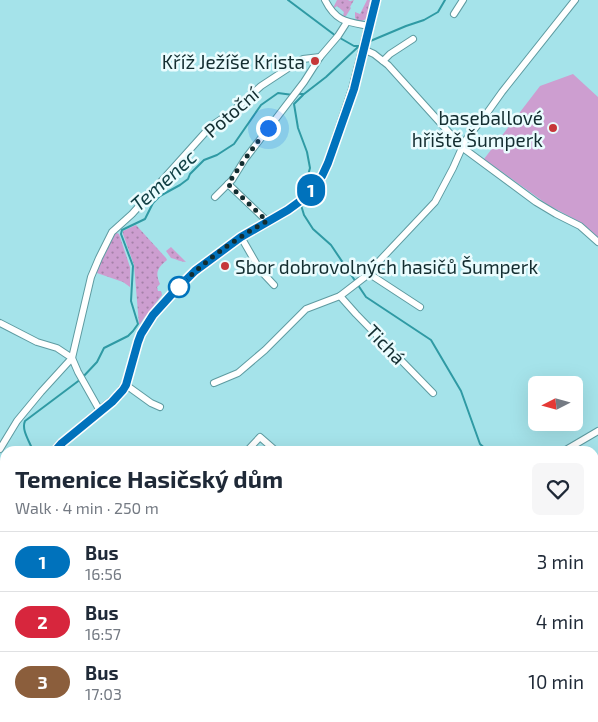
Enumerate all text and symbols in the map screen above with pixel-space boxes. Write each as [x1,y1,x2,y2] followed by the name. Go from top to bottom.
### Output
[162,50,305,73] place label: Kříž Ježíše Krista
[309,55,321,67] marker: Kříž Ježíše Krista
[199,81,264,142] street label: Potoční
[412,106,543,151] place label: baseballové hřiště Šumperk
[256,116,281,141] your location
[547,122,559,134] marker: baseballové hřiště Šumperk
[125,144,201,216] water label: Temenec
[295,174,327,206] line badge: 1
[307,179,315,201] text: 1
[235,255,538,278] place label: Sbor dobrovolných hasičů Šumperk
[219,260,231,272] marker: Sbor dobrovolných hasičů Šumperk
[168,276,190,298] unlabelled marker
[362,319,410,369] street label: Tichá
[528,376,582,431] north arrow
[528,376,583,431] map controls
[532,463,584,515] button: heart
[15,464,283,493] text: Temenice Hasičský dům
[15,498,159,517] text: Walk · 4 min · 250 m
[85,541,119,564] text: Bus
[537,550,584,573] text: 3 min
[39,551,46,573] text: 1
[85,564,122,583] text: 16:56
[85,601,119,624] text: Bus
[536,610,584,633] text: 4 min
[37,611,48,633] text: 2
[85,624,121,643] text: 16:57
[85,661,119,684] text: Bus
[528,670,584,693] text: 10 min
[37,671,48,693] text: 3
[85,684,122,703] text: 17:03

